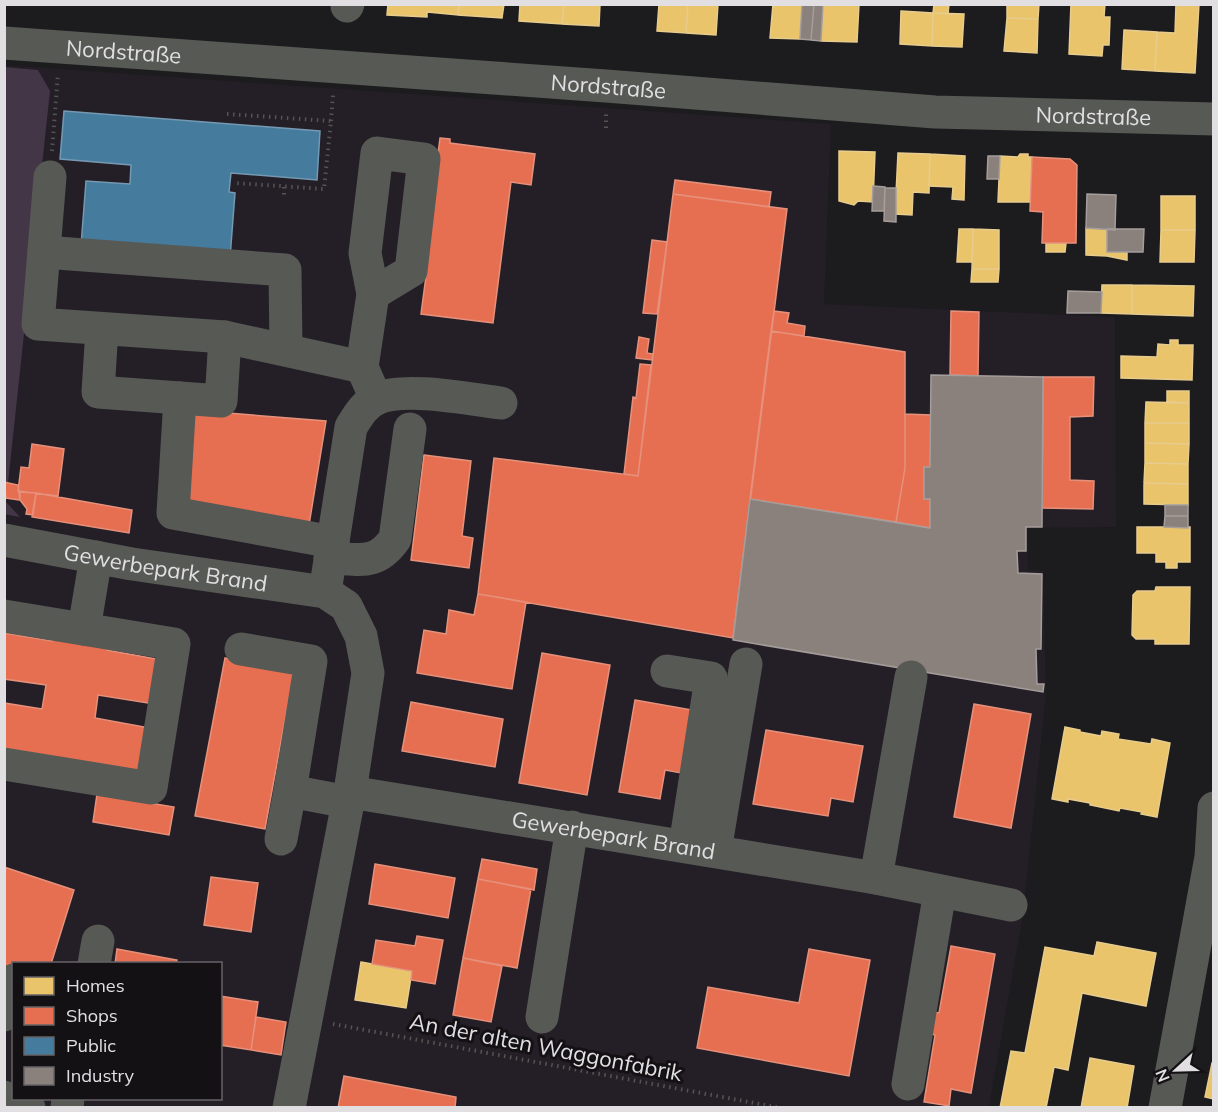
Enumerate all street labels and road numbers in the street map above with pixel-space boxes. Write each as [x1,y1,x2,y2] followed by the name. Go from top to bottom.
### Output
[65,33,182,70] street label: Nordstraße
[550,68,667,105] street label: Nordstraße
[1035,101,1152,131] street label: Nordstraße
[62,538,269,597] street label: Gewerbepark Brand
[510,805,717,865] street label: Gewerbepark Brand
[407,1007,685,1087] street label: An der alten Waggonfabrik

